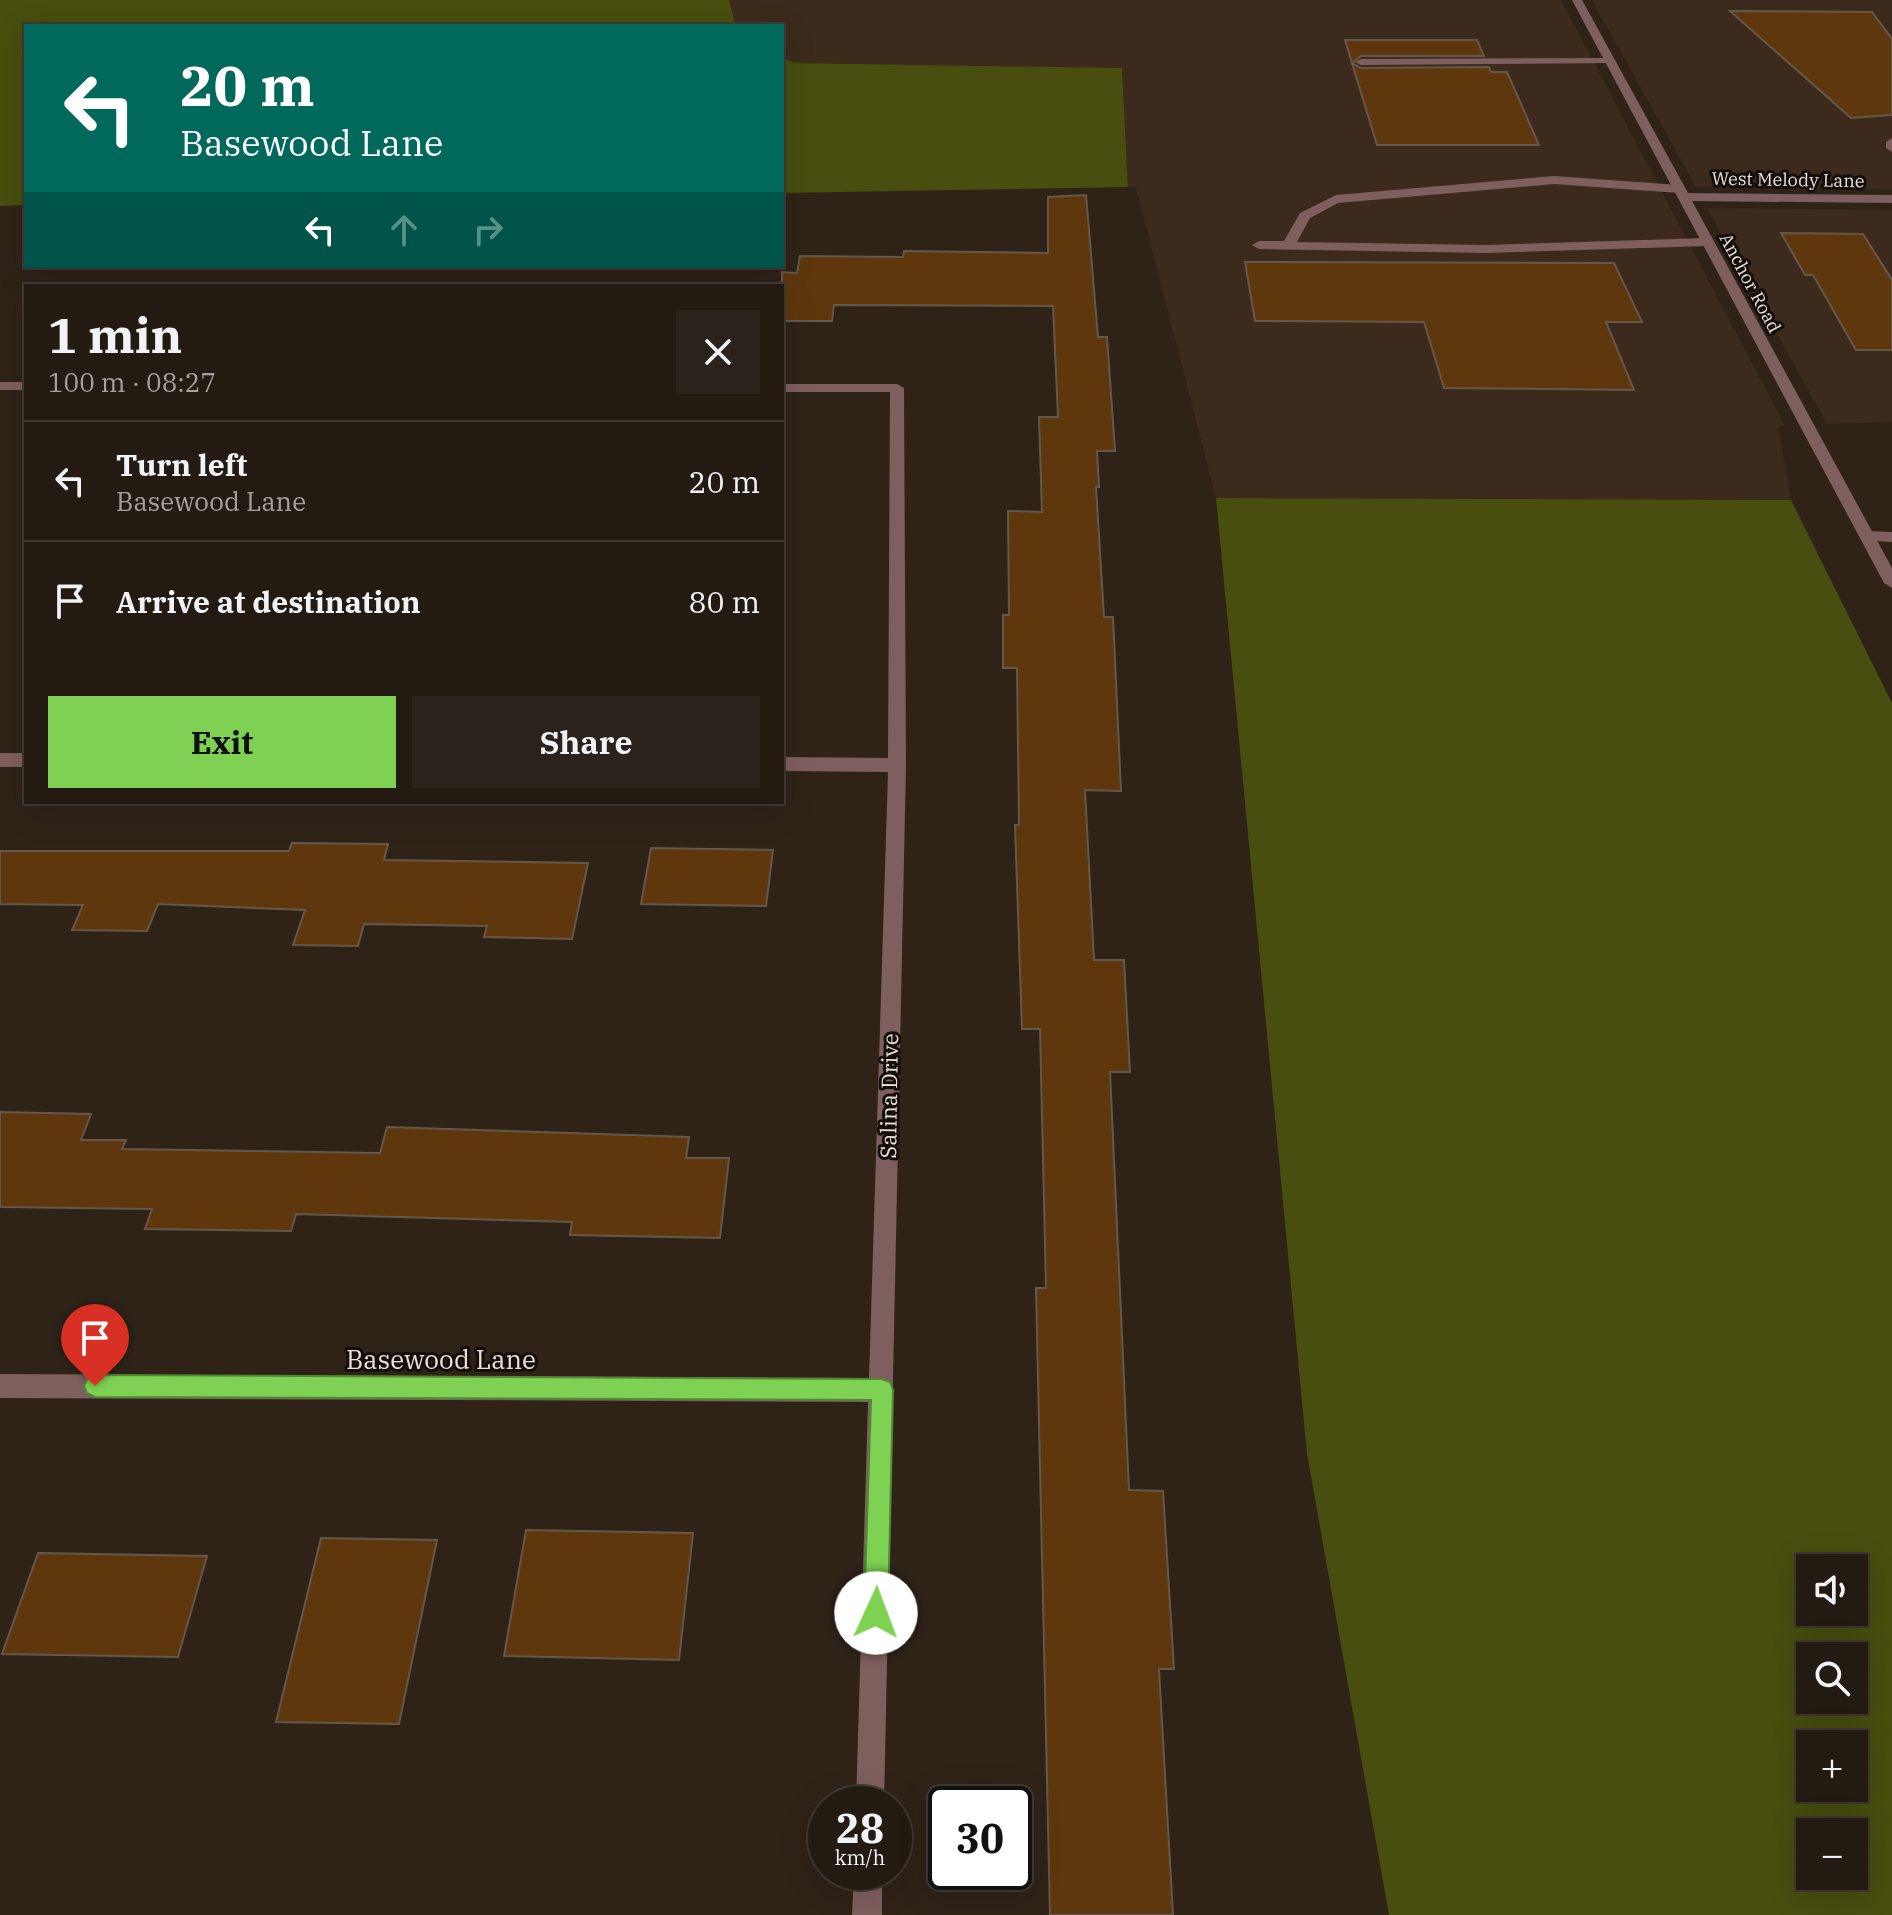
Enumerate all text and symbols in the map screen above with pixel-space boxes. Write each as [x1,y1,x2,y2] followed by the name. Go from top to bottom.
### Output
[180,49,315,121] text: 20 m
[48,56,152,160] icon: left
[180,119,443,166] text: Basewood Lane
[1711,167,1865,192] street label: West Melody Lane
[298,208,342,252] icon: left
[382,208,426,252] icon: ahead
[466,208,510,252] icon: right
[1715,229,1786,337] street label: Anchor Road
[48,304,182,366] text: 1 min
[676,310,760,394] button: close
[48,365,216,399] text: 100 m · 08:27
[116,445,248,484] text: Turn left
[48,459,92,503] icon: left
[688,462,760,501] text: 20 m
[116,484,306,518] text: Basewood Lane
[48,579,92,623] icon: arrive
[116,582,421,621] text: Arrive at destination
[688,582,760,621] text: 80 m
[48,696,396,788] button: Exit
[412,696,760,788] button: Share
[873,1033,904,1159] street label: Salina Drive
[61,1304,129,1386] pin
[73,1316,117,1360] icon: arrive
[346,1342,536,1376] street label: Basewood Lane
[1796,1554,1868,1890] map controls
[1796,1554,1868,1626] button: sound
[834,1571,918,1655] position arrow
[1796,1642,1868,1714] button: search
[1796,1730,1868,1802] button: +
[928,1786,1032,1890] speed limit sign: 30
[836,1802,884,1854] text: 28
[1796,1818,1868,1890] button: −
[835,1844,885,1871] text: km/h

